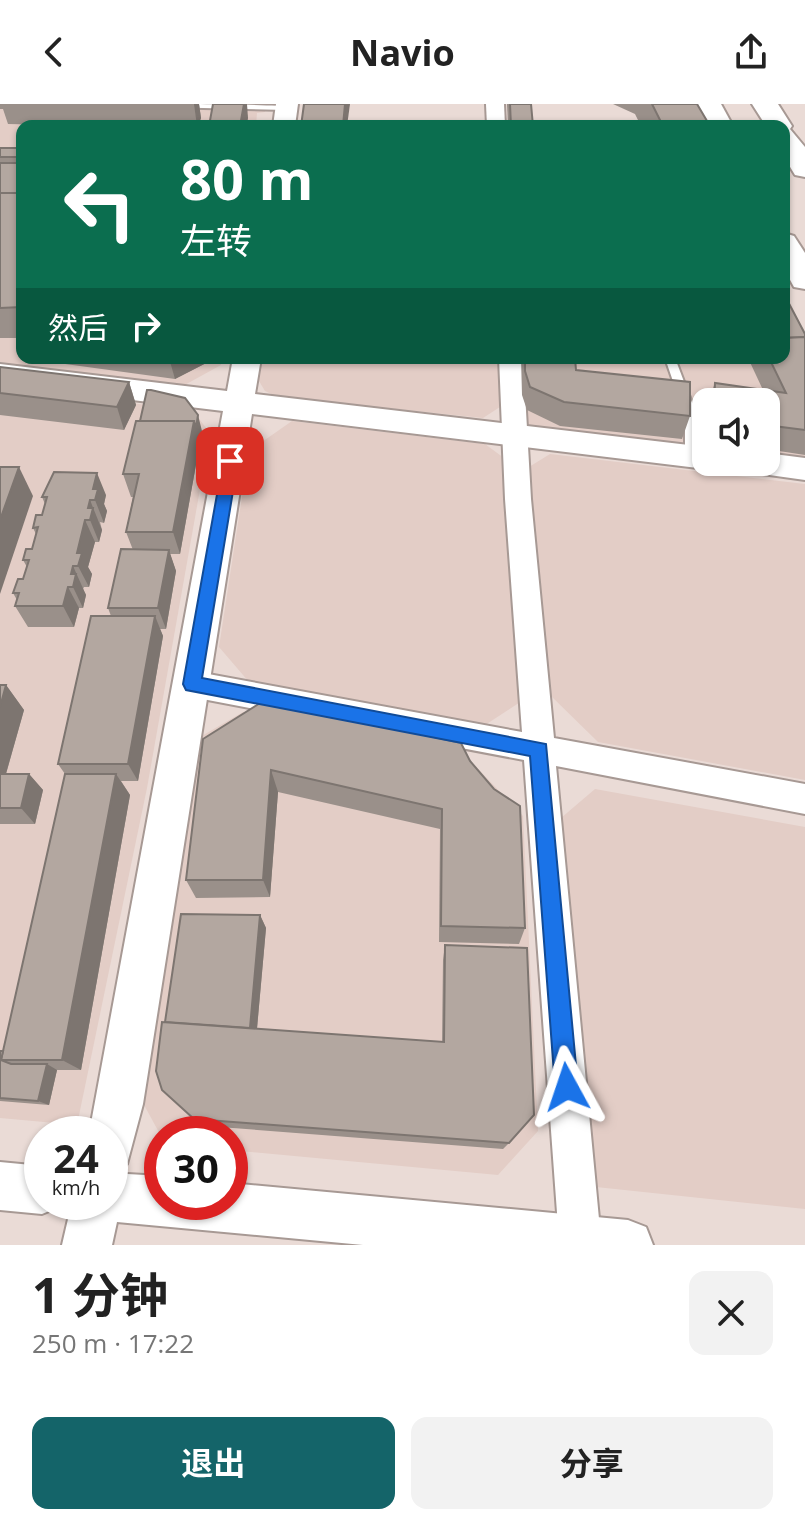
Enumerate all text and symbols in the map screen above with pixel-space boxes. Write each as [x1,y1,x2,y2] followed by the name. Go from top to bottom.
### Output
[350,28,455,77] text: Navio
[32,30,76,74] icon: back
[729,30,773,74] icon: share
[180,140,314,216] text: 80 m
[48,152,152,256] icon: left
[180,216,252,265] text: 左转
[124,304,168,348] icon: right
[48,307,108,348] text: 然后
[692,388,780,476] map controls
[692,388,780,476] button: sound
[196,427,264,495] pin
[208,439,252,483] icon: arrive
[525,1045,609,1129] position arrow
[144,1116,248,1220] speed limit sign: 30
[53,1130,99,1185] text: 24
[52,1174,100,1201] text: km/h
[32,1262,168,1327] text: 1 分钟
[689,1271,773,1355] button: close
[32,1325,194,1361] text: 250 m · 17:22
[32,1417,395,1509] button: 退出
[411,1417,773,1509] button: 分享

